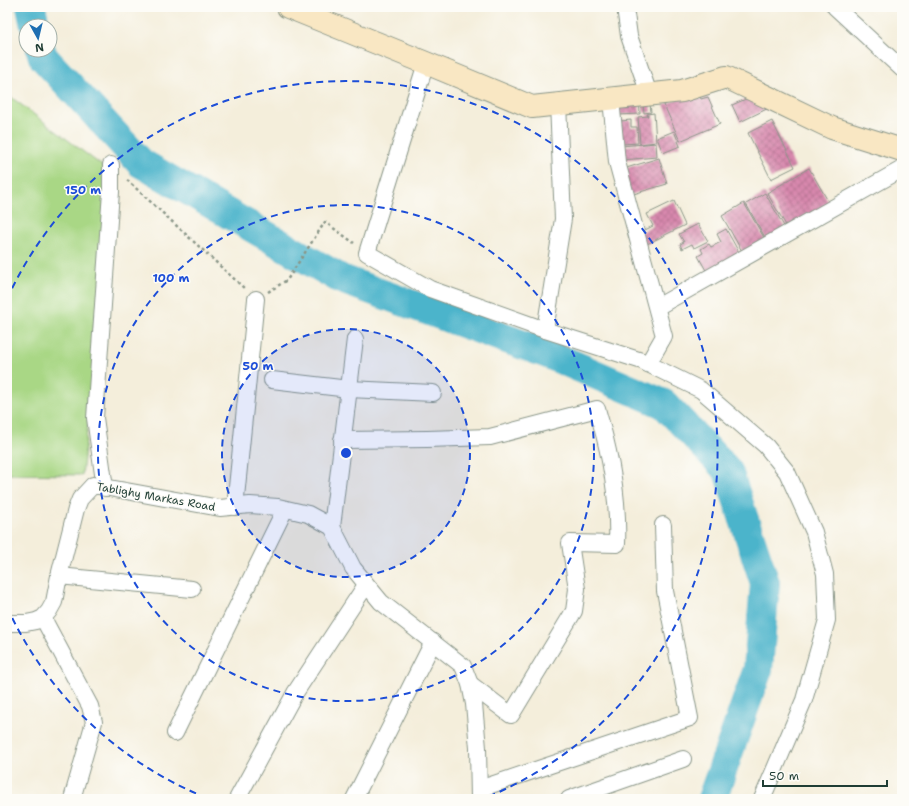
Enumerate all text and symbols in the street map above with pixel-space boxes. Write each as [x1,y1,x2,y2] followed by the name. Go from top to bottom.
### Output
[18,18,58,58] north arrow
[34,39,45,55] text: N
[65,182,101,198] text: 150 m
[153,270,190,286] text: 100 m
[243,358,274,374] text: 50 m
[339,446,353,460] centre of rings
[96,479,216,515] street label: Tablighy Markas Road
[763,762,887,788] scale bar
[769,768,799,784] text: 50 m

